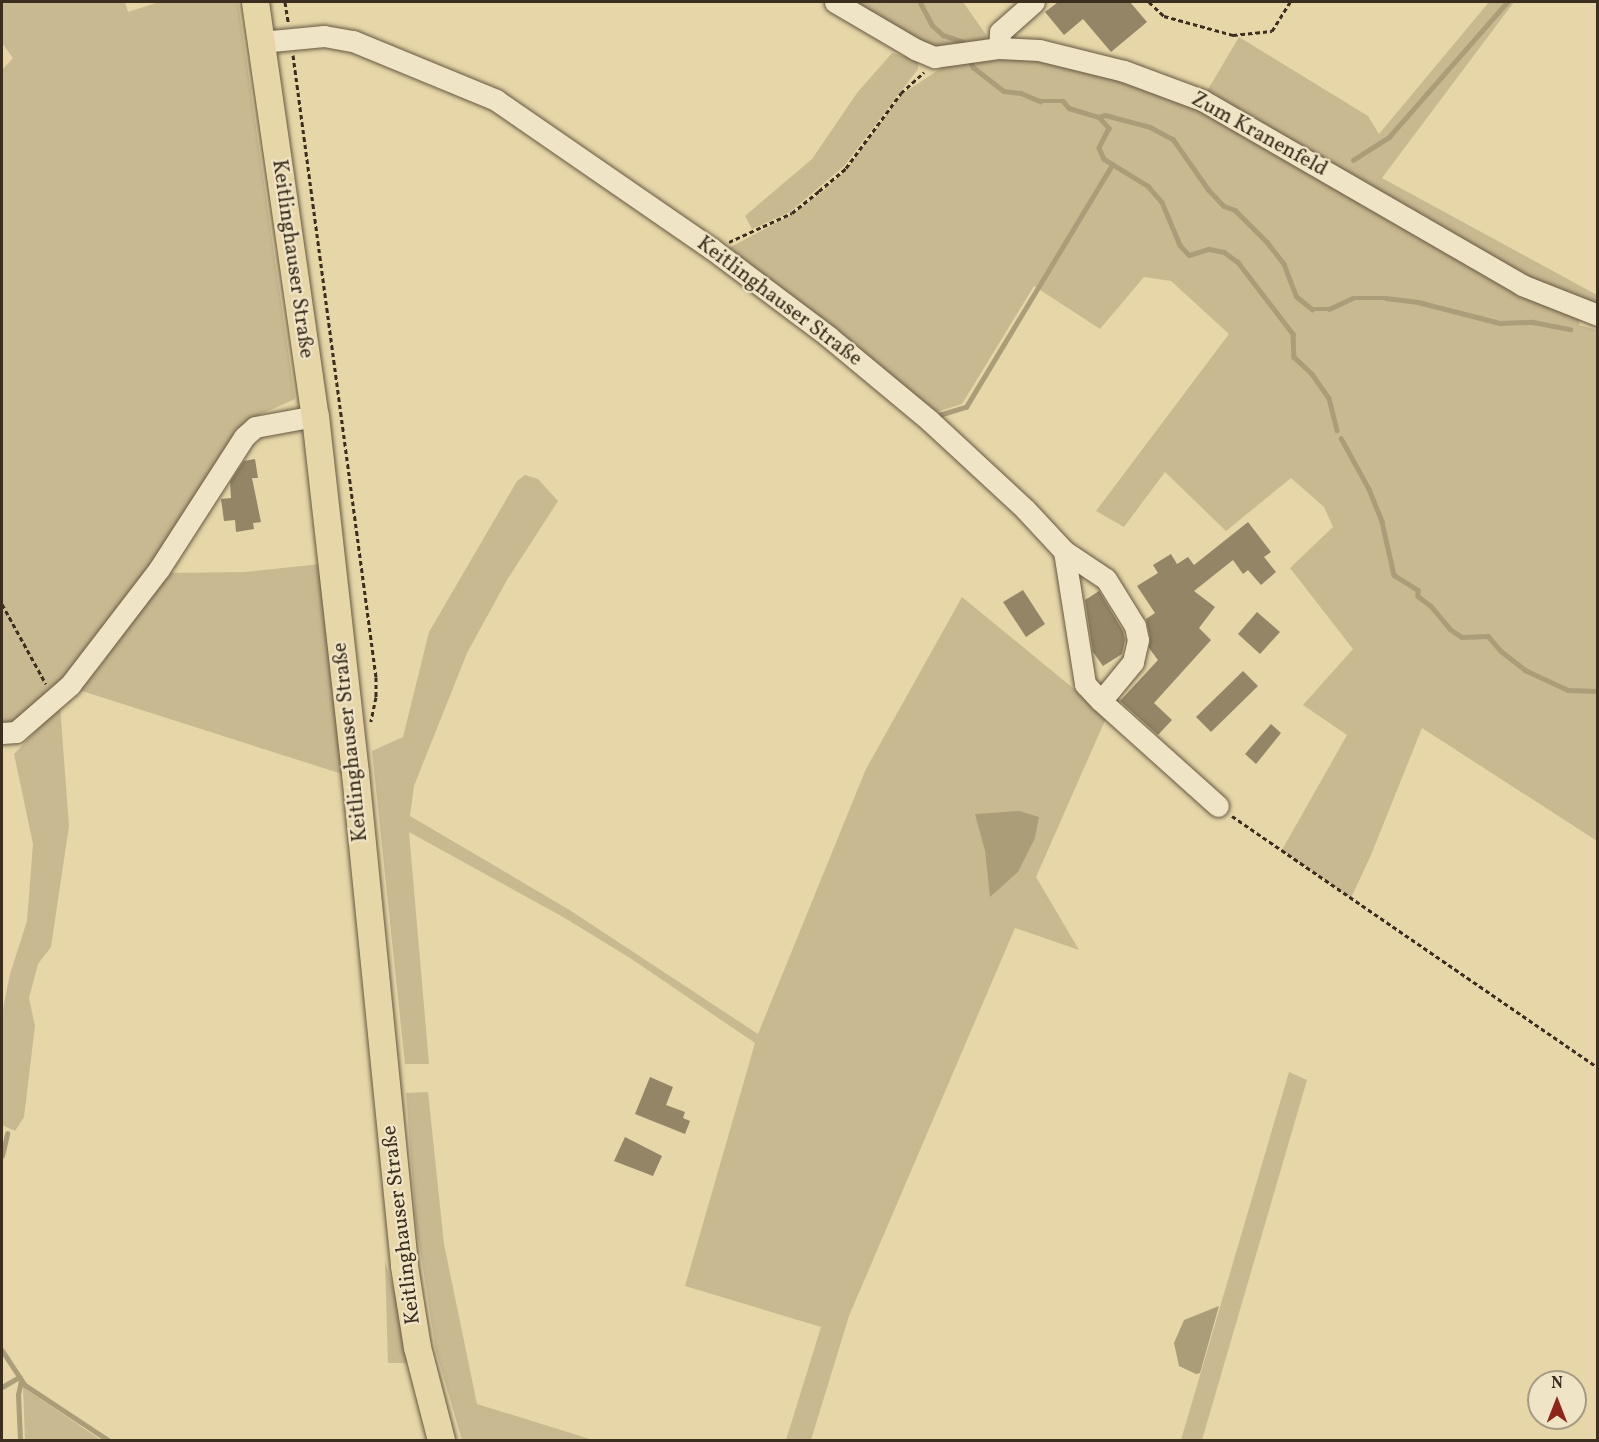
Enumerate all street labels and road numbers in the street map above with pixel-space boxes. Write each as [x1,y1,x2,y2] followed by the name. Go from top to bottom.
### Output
[1187,87,1331,183] street label: Zum Kranenfeld
[266,158,318,360] street label: Keitlinghauser Straße
[691,232,867,372] street label: Keitlinghauser Straße
[328,641,374,843] street label: Keitlinghauser Straße
[377,1124,427,1326] street label: Keitlinghauser Straße

